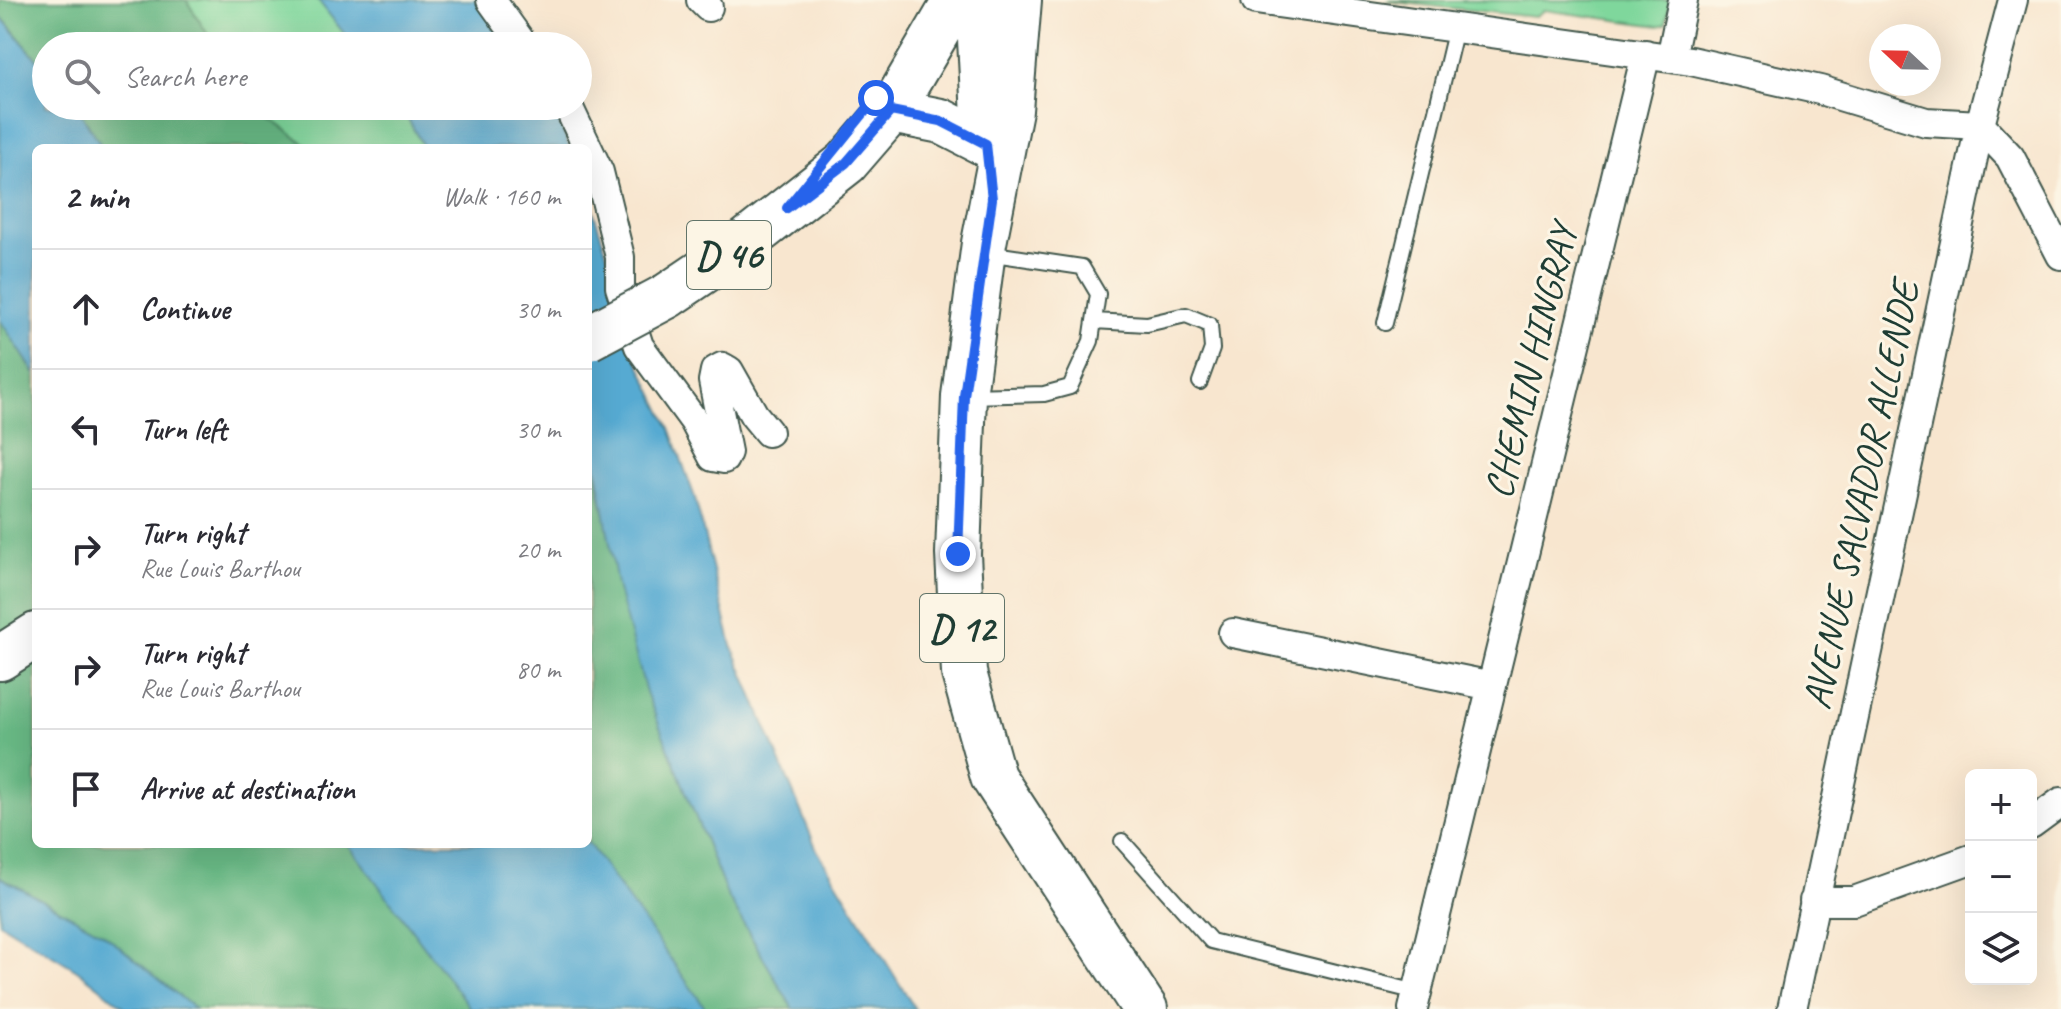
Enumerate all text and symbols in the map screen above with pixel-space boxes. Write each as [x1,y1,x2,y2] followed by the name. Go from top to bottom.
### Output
[1869,24,1941,96] north arrow
[32,32,592,120] search box
[60,54,104,98] icon: search
[124,57,246,95] text: Search here
[858,80,894,116] route start
[64,175,129,218] text: 2 min
[443,180,560,213] text: Walk · 160 m
[1473,214,1590,503] street label: CHEMIN HINGRAY
[687,221,771,289] road number: D 46
[1791,272,1932,714] street label: AVENUE SALVADOR ALLENDE
[64,287,108,331] icon: ahead
[140,290,230,328] text: Continue
[516,293,560,326] text: 30 m
[64,407,108,451] icon: left
[140,410,227,448] text: Turn left
[516,413,560,446] text: 30 m
[140,514,245,552] text: Turn right
[64,527,108,571] icon: right
[516,533,560,566] text: 20 m
[940,536,976,572] route end
[140,552,300,585] text: Rue Louis Barthou
[920,594,1004,662] road number: D 12
[140,634,245,672] text: Turn right
[64,647,108,691] icon: right
[516,653,560,686] text: 80 m
[140,672,300,705] text: Rue Louis Barthou
[64,767,108,811] icon: arrive
[1965,769,2037,985] map controls
[1965,769,2037,841] button: +
[140,770,355,808] text: Arrive at destination
[1965,841,2037,913] button: −
[1965,913,2037,985] button: layers

